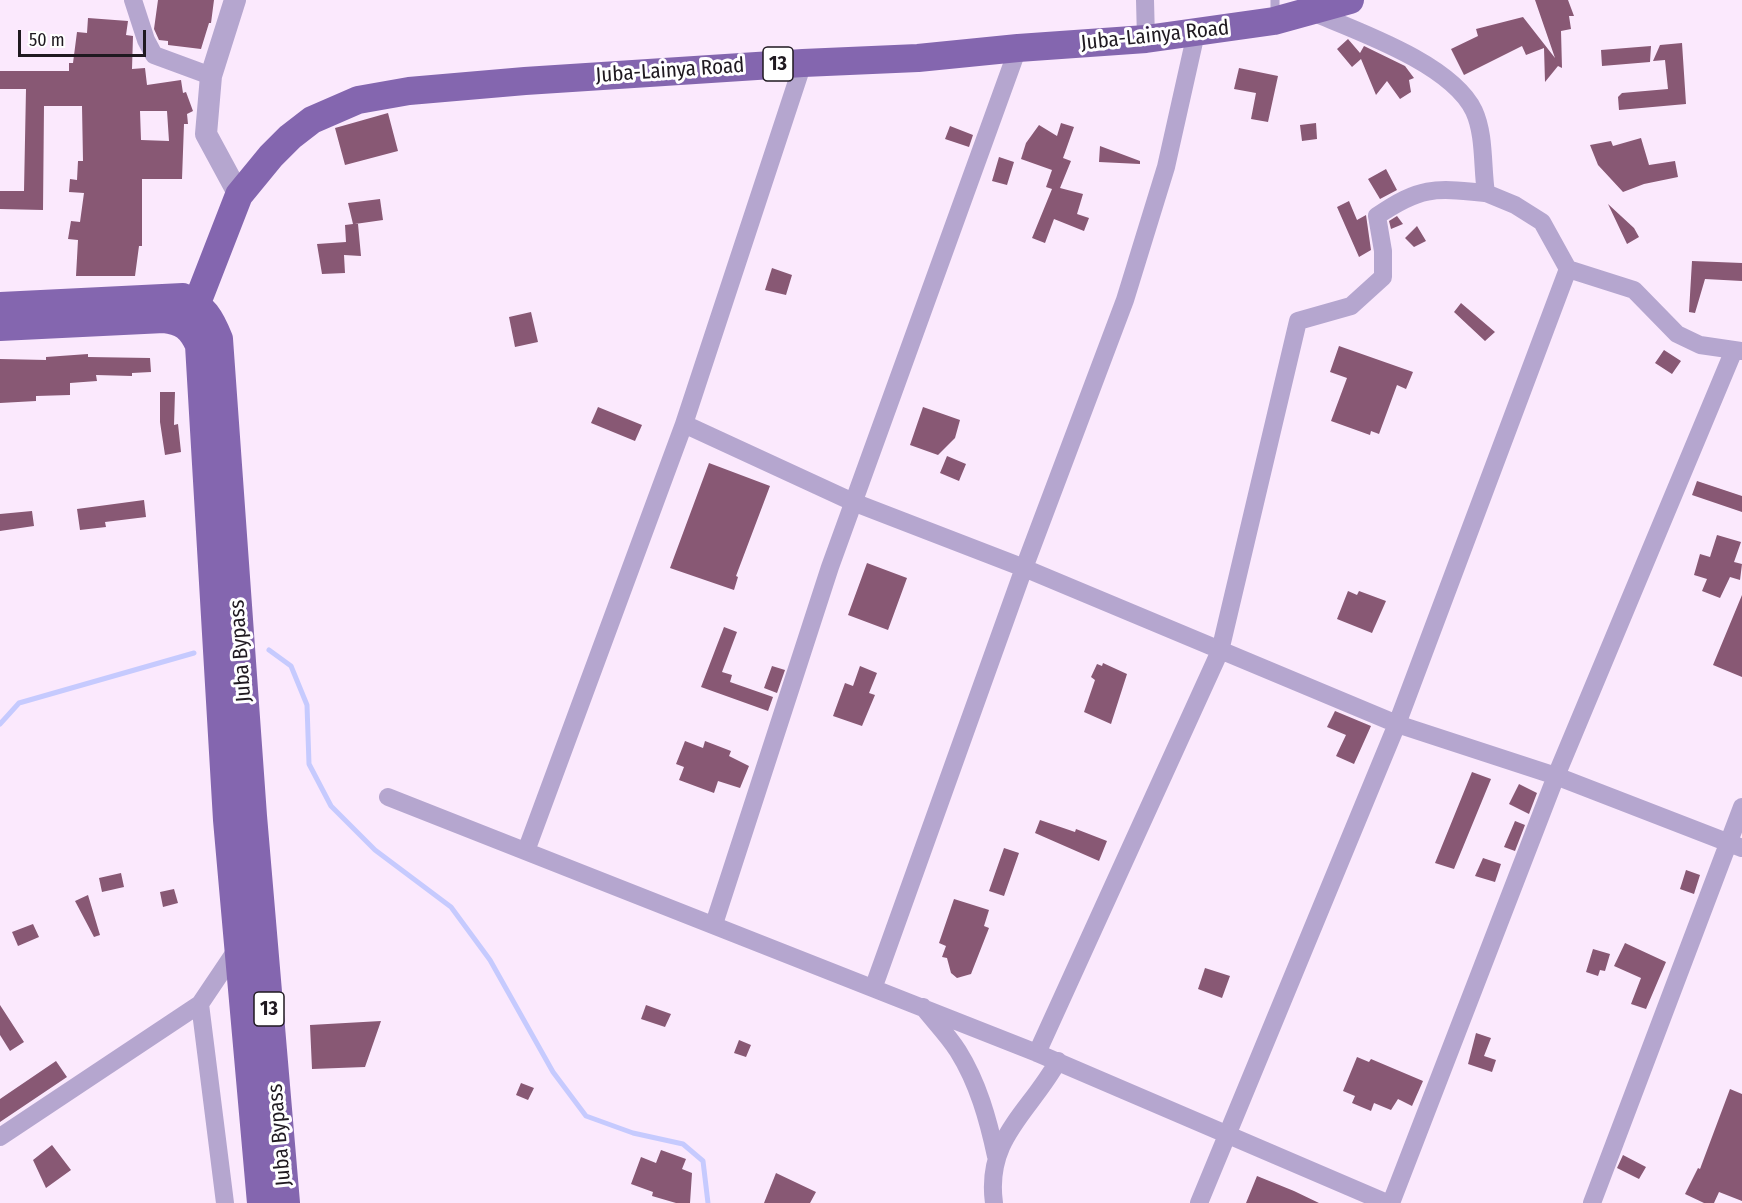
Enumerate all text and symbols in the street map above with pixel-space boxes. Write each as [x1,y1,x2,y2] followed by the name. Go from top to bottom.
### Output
[1080,16,1230,56] street label: Juba-Lainya Road
[21,18,148,56] scale bar
[29,29,65,51] text: 50 m
[763,47,793,81] road number: 13
[595,53,745,89] street label: Juba-Lainya Road
[225,599,257,703] street label: Juba Bypass
[254,992,284,1026] road number: 13
[263,1083,297,1187] street label: Juba Bypass

